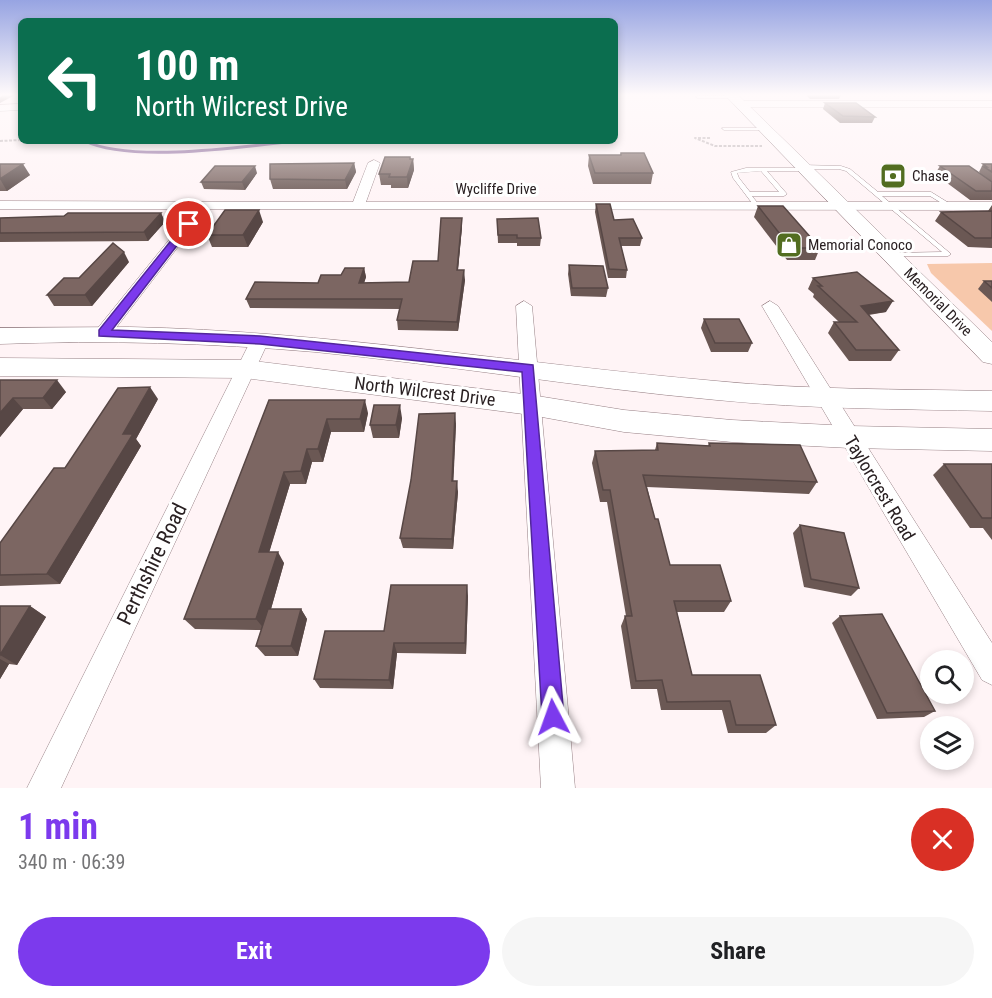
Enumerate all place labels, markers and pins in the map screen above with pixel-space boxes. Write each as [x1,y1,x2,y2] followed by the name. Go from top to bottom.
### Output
[878,161,908,191] bank icon: Chase
[912,167,949,185] place label: Chase
[163,198,214,249] pin
[774,230,804,260] shop icon: Memorial Conoco
[808,236,913,254] place label: Memorial Conoco

